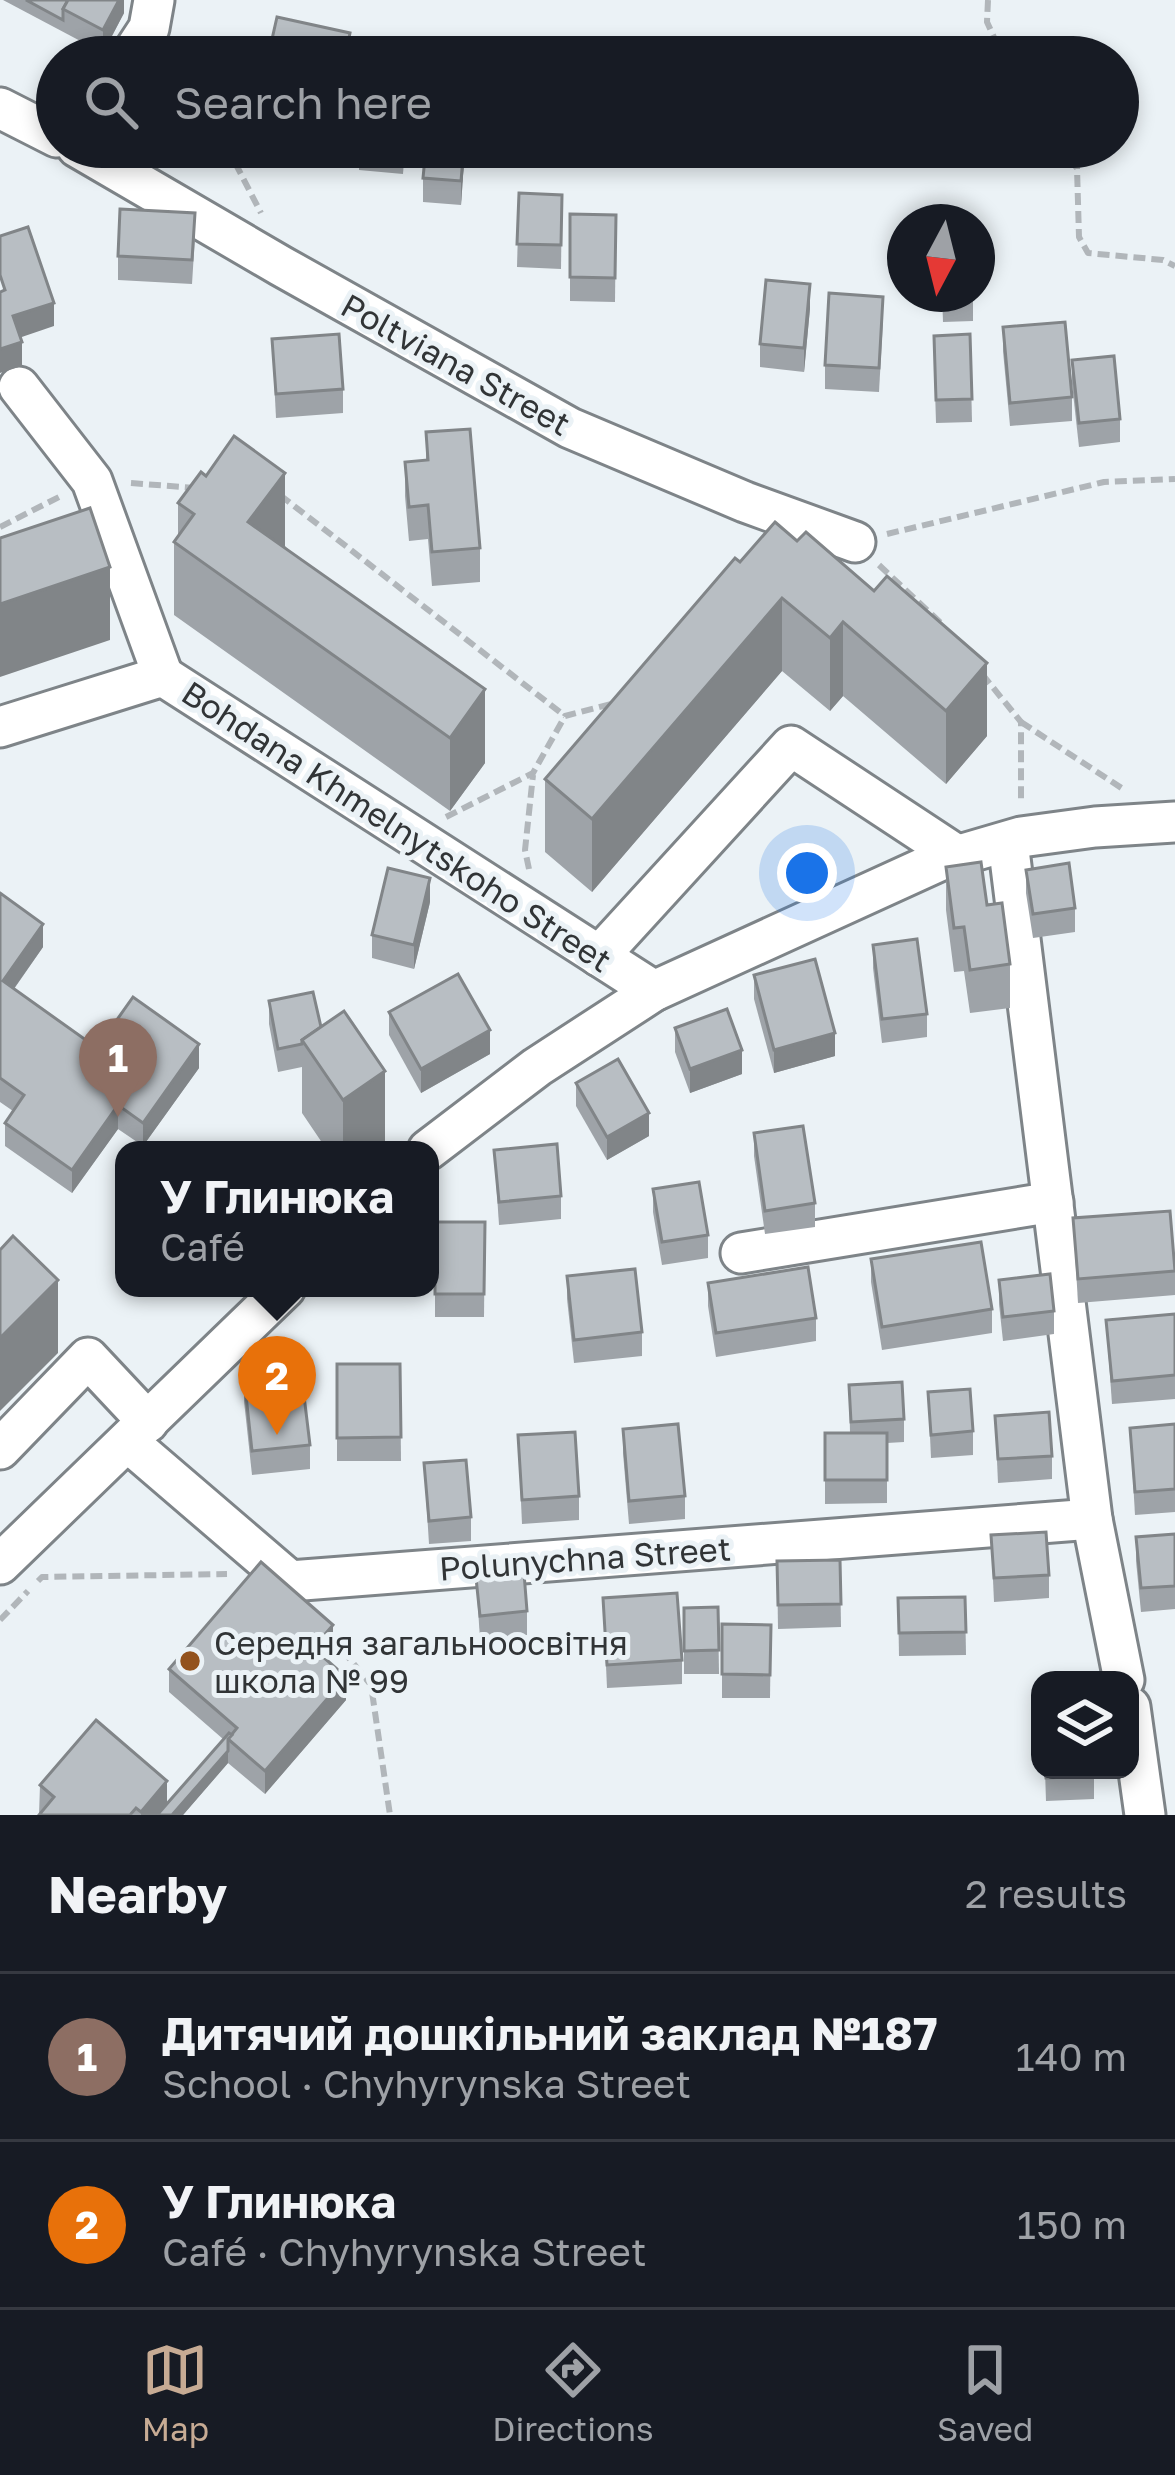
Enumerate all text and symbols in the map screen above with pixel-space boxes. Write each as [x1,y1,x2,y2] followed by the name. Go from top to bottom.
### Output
[36,36,1139,168] search box
[78,69,144,135] icon: search
[174,75,432,129] text: Search here
[887,204,995,312] north arrow
[335,285,577,443] street label: Poltviana Street
[175,672,619,980] street label: Bohdana Khmelnytskoho Street
[777,843,837,903] your location
[79,1018,157,1117] pin: 1
[115,1141,439,1297] popup
[160,1169,394,1223] text: У Глинюка
[160,1223,245,1270] text: Café
[238,1336,316,1435] pin: 2
[438,1528,732,1588] street label: Polunychna Street
[214,1623,628,1700] place label: Середня загальноосвітня школа № 99
[177,1648,203,1674] marker: Середня загальноосвітня школа № 99
[1031,1671,1139,1779] map controls
[1031,1671,1139,1779] button: layers
[48,1863,227,1924] text: Nearby
[965,1870,1127,1917] text: 2 results
[162,2006,937,2060] text: Дитячий дошкільний заклад №187
[77,2033,97,2080] text: 1
[1016,2033,1127,2080] text: 140 m
[162,2060,691,2107] text: School · Chyhyrynska Street
[162,2174,396,2228] text: У Глинюка
[75,2201,99,2248] text: 2
[1017,2201,1127,2248] text: 150 m
[162,2228,647,2275] text: Café · Chyhyrynska Street
[142,2337,209,2448] tab: Map
[492,2337,654,2448] tab: Directions
[937,2337,1033,2448] tab: Saved

